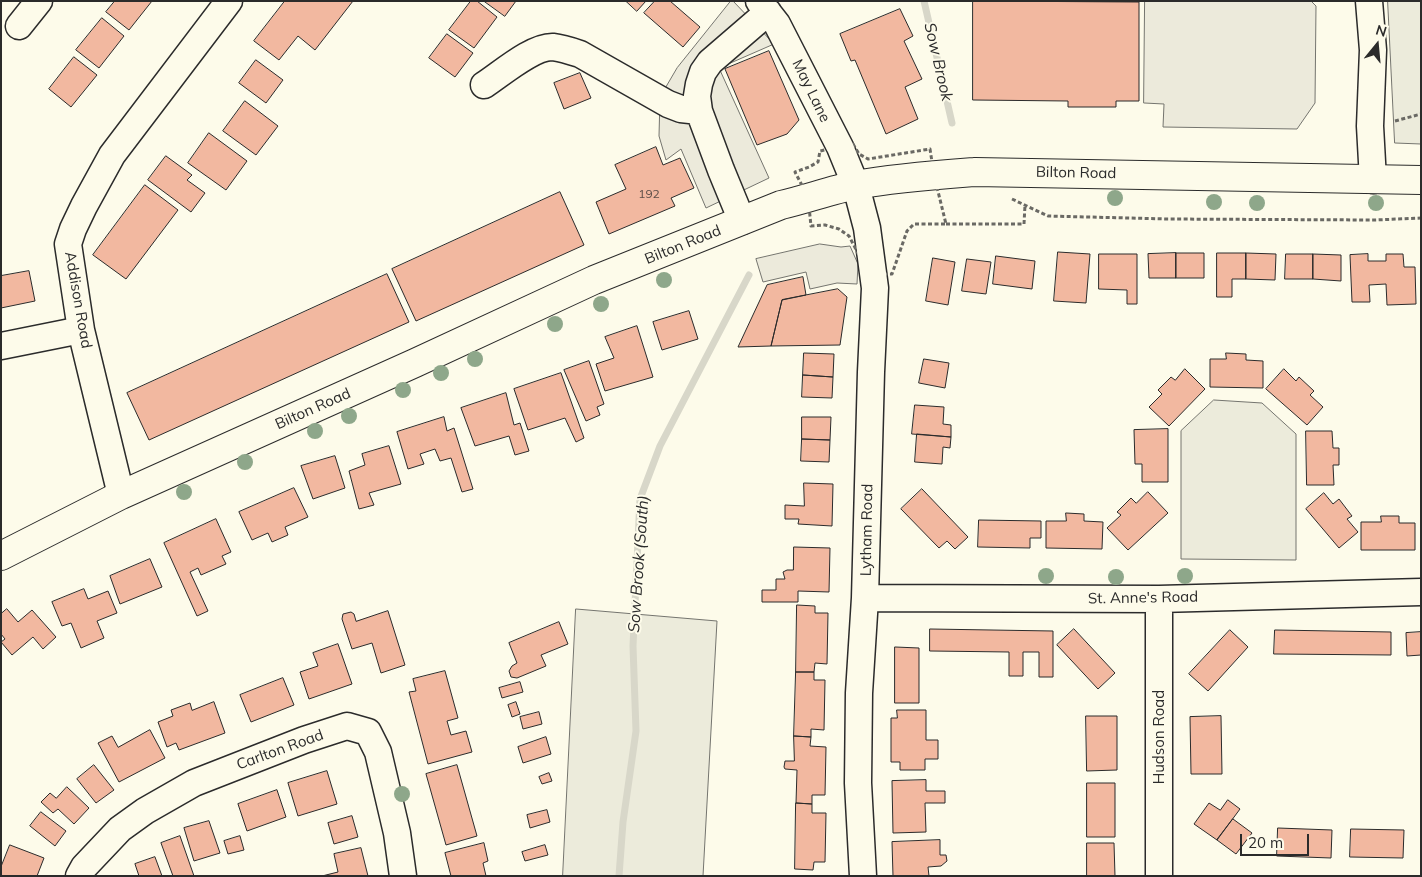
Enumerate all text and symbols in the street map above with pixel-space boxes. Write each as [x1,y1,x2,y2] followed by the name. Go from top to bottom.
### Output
[1352,20,1402,70] north arrow
[920,21,956,103] water label: Sow Brook
[1374,21,1389,41] text: N
[788,57,834,125] street label: May Lane
[1036,163,1116,183] street label: Bilton Road
[638,187,660,201] house number: 192
[642,222,724,268] street label: Bilton Road
[61,250,95,350] street label: Addison Road
[273,384,353,434] street label: Bilton Road
[857,484,877,576] street label: Lytham Road
[625,495,653,633] water label: Sow Brook (South)
[1088,588,1198,608] street label: St. Anne's Road
[1150,690,1168,784] street label: Hudson Road
[234,726,326,774] street label: Carlton Road
[1242,824,1311,856] scale bar
[1248,833,1283,852] text: 20 m

